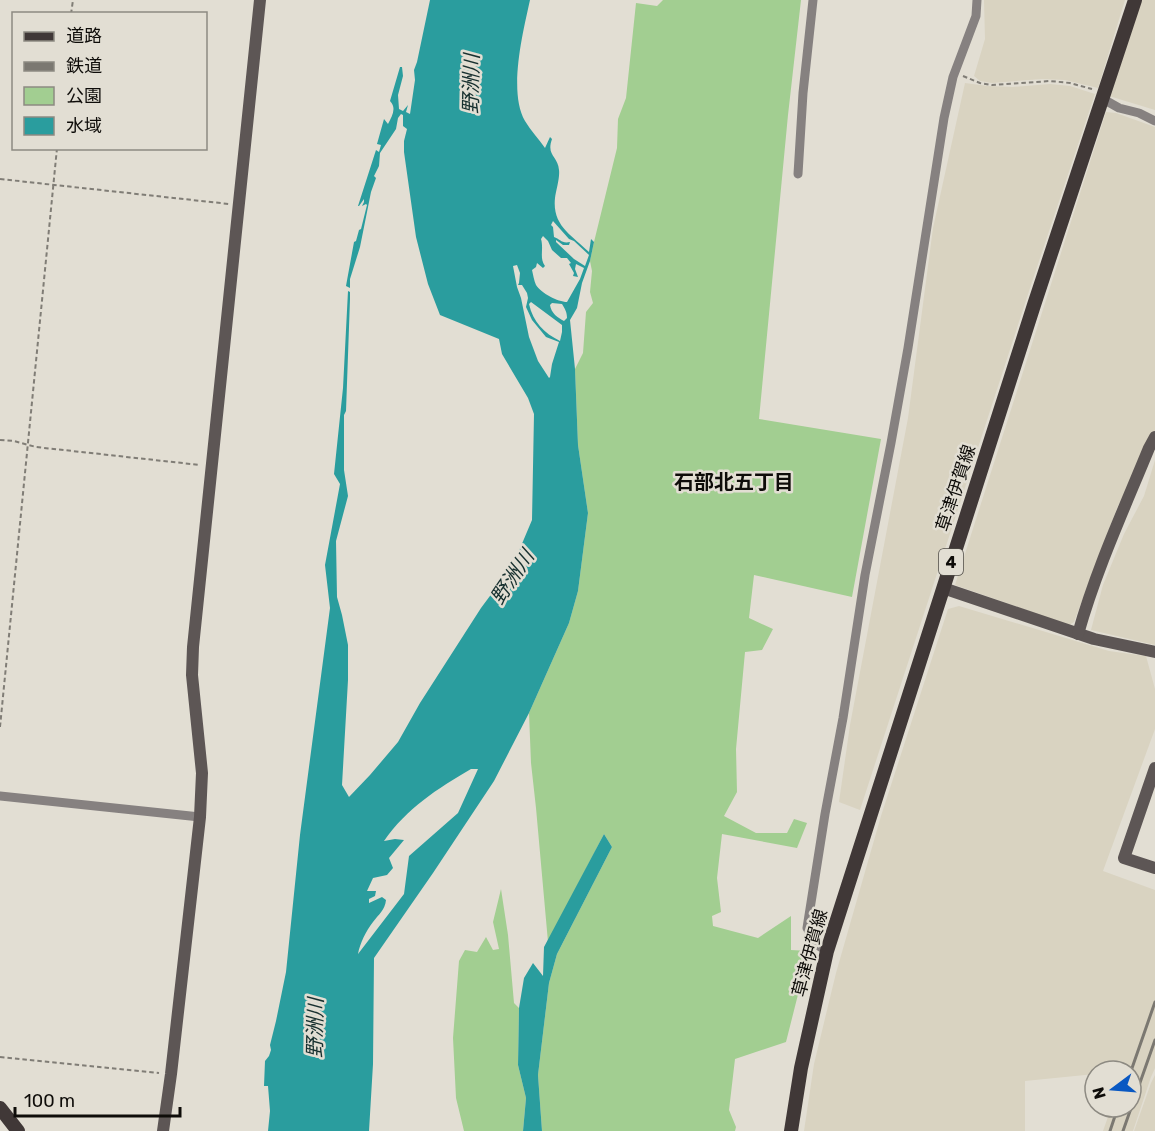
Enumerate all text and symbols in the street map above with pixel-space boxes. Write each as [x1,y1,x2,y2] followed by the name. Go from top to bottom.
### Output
[12,12,207,150] legend
[66,25,102,47] text: 道路
[458,52,484,114] water label: 野洲川
[66,55,102,77] text: 鉄道
[66,85,102,107] text: 公園
[66,115,102,137] text: 水域
[932,442,980,534] street label: 草津伊賀線
[674,470,794,494] district label: 石部北五丁目
[485,544,540,609] water label: 野洲川
[939,549,963,575] road number: 4
[788,907,832,999] street label: 草津伊賀線
[302,996,328,1058] water label: 野洲川
[1083,1059,1143,1119] north arrow
[15,1080,180,1118] scale bar
[1088,1085,1110,1101] text: N
[24,1090,75,1112] text: 100 m

